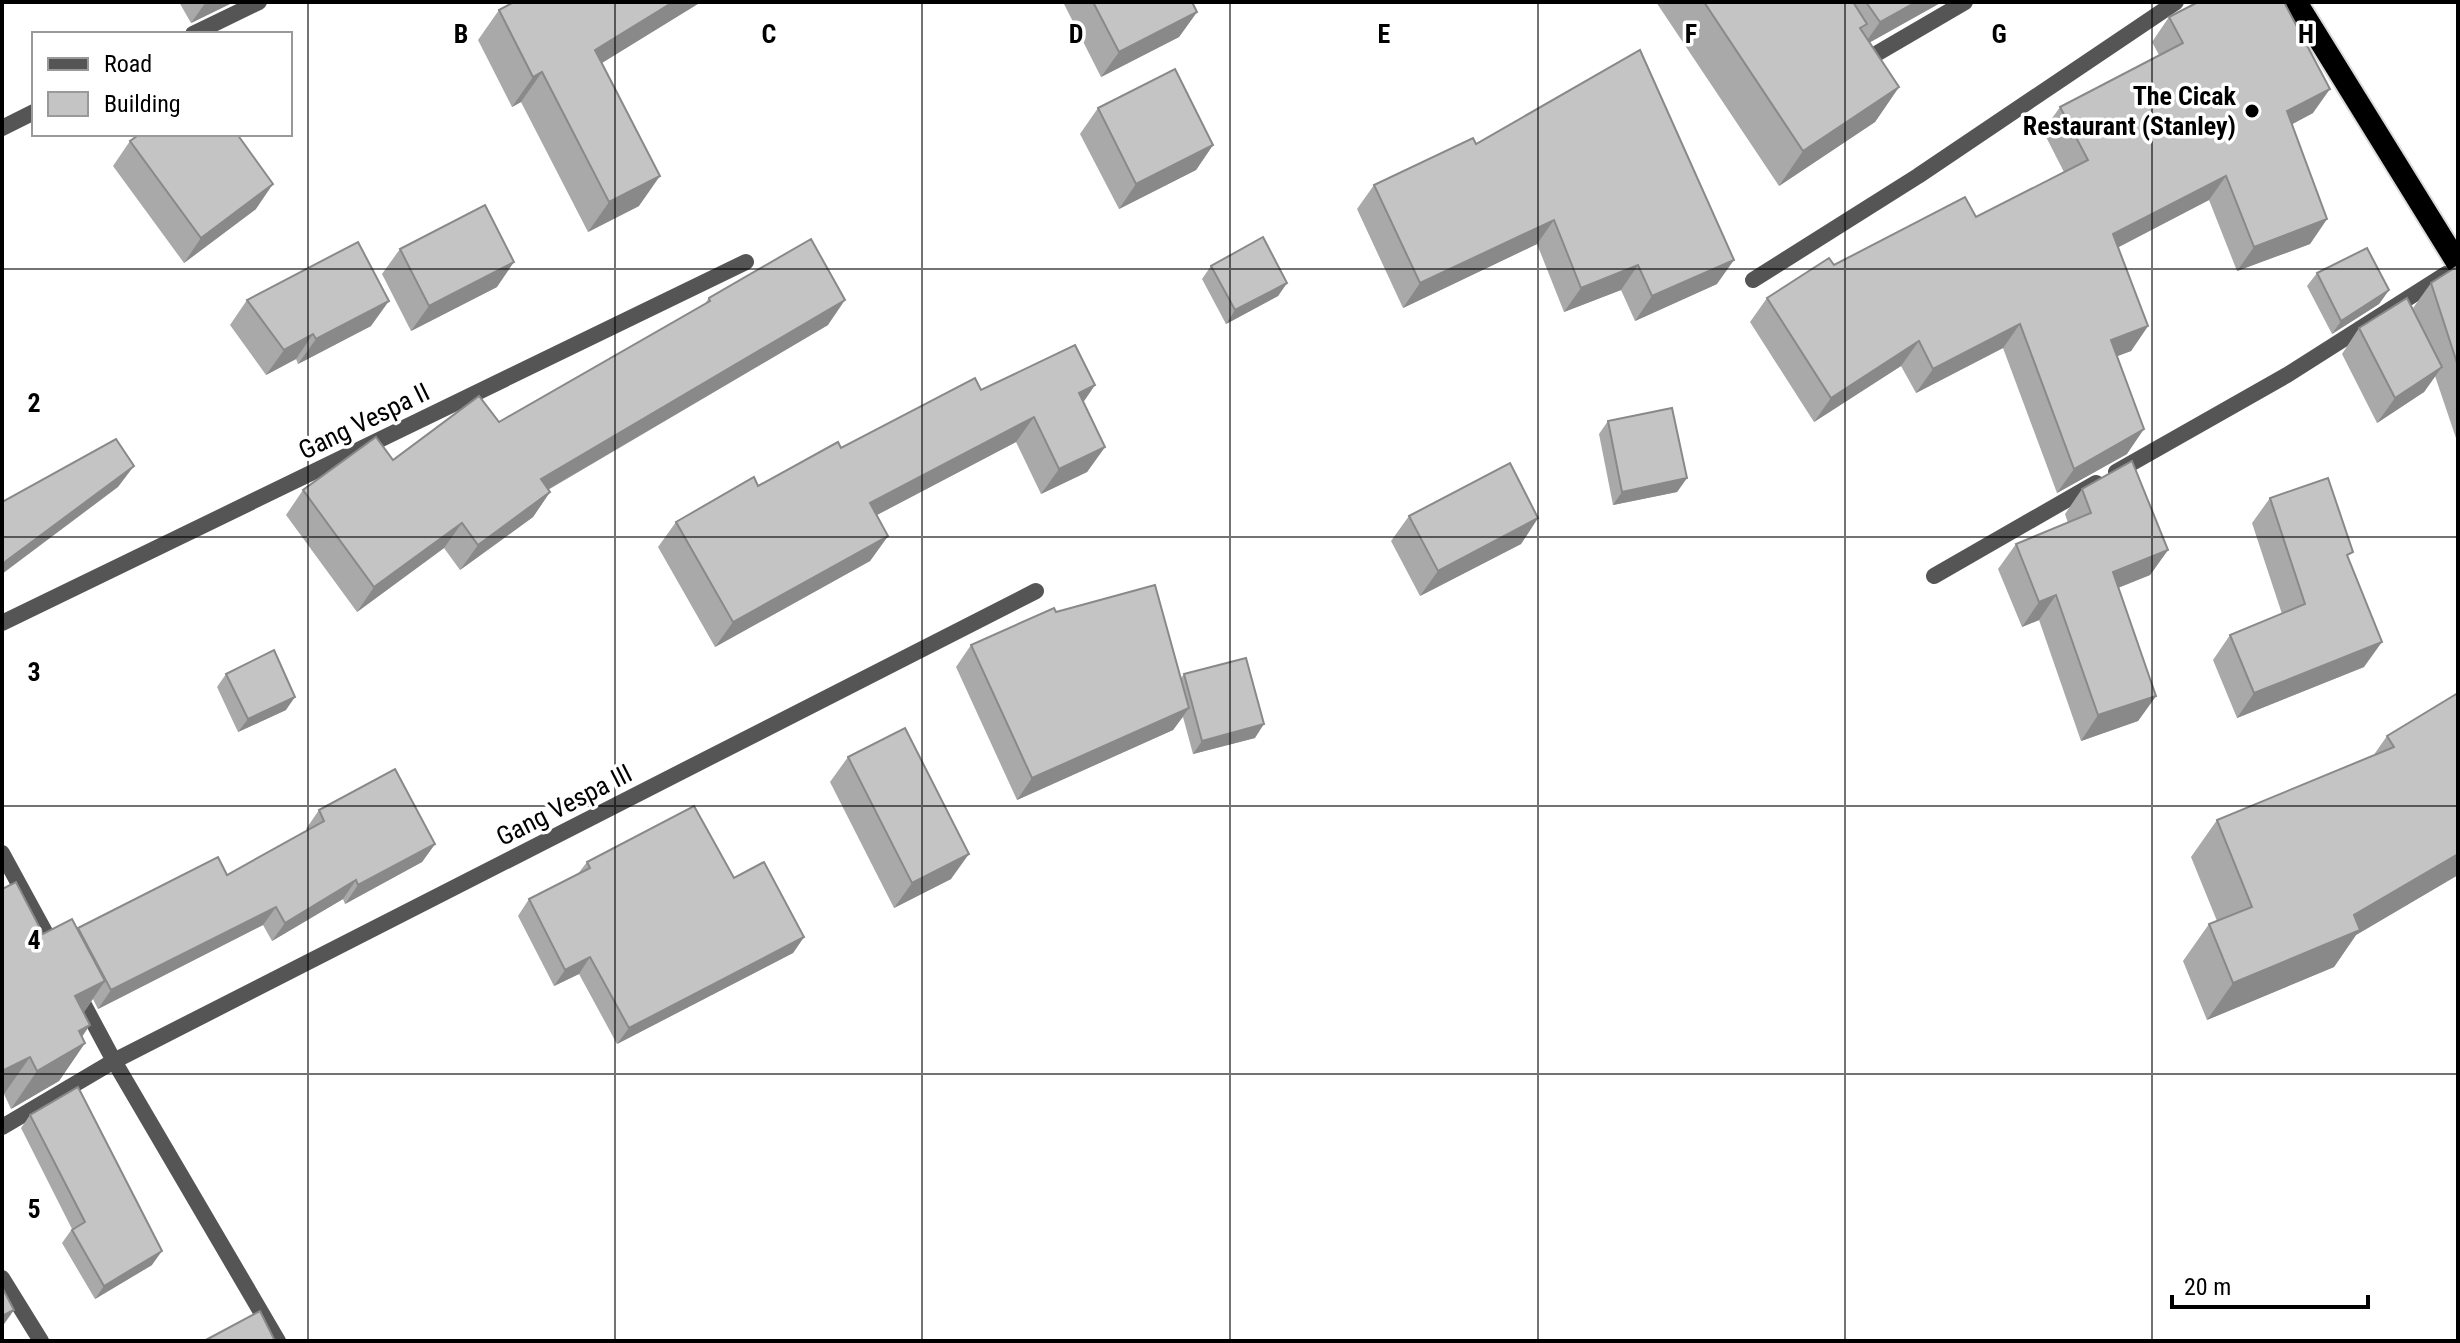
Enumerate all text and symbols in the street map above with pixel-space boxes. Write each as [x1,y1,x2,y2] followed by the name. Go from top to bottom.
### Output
[454,19,468,49] text: B
[762,19,777,49] text: C
[1069,19,1083,49] text: D
[1378,19,1391,49] text: E
[1685,19,1697,49] text: F
[1991,19,2007,49] text: G
[2298,19,2314,49] text: H
[32,32,292,136] legend
[104,50,152,78] text: Road
[2023,81,2237,141] place label: The Cicak Restaurant (Stanley)
[104,90,181,118] text: Building
[2243,102,2261,120] marker: The Cicak Restaurant (Stanley)
[294,376,434,466] street label: Gang Vespa II
[27,388,41,418] text: 2
[27,657,41,687] text: 3
[491,758,637,852] street label: Gang Vespa III
[27,925,41,955] text: 4
[27,1194,41,1224] text: 5
[2172,1259,2368,1309] scale bar
[2184,1273,2231,1301] text: 20 m

